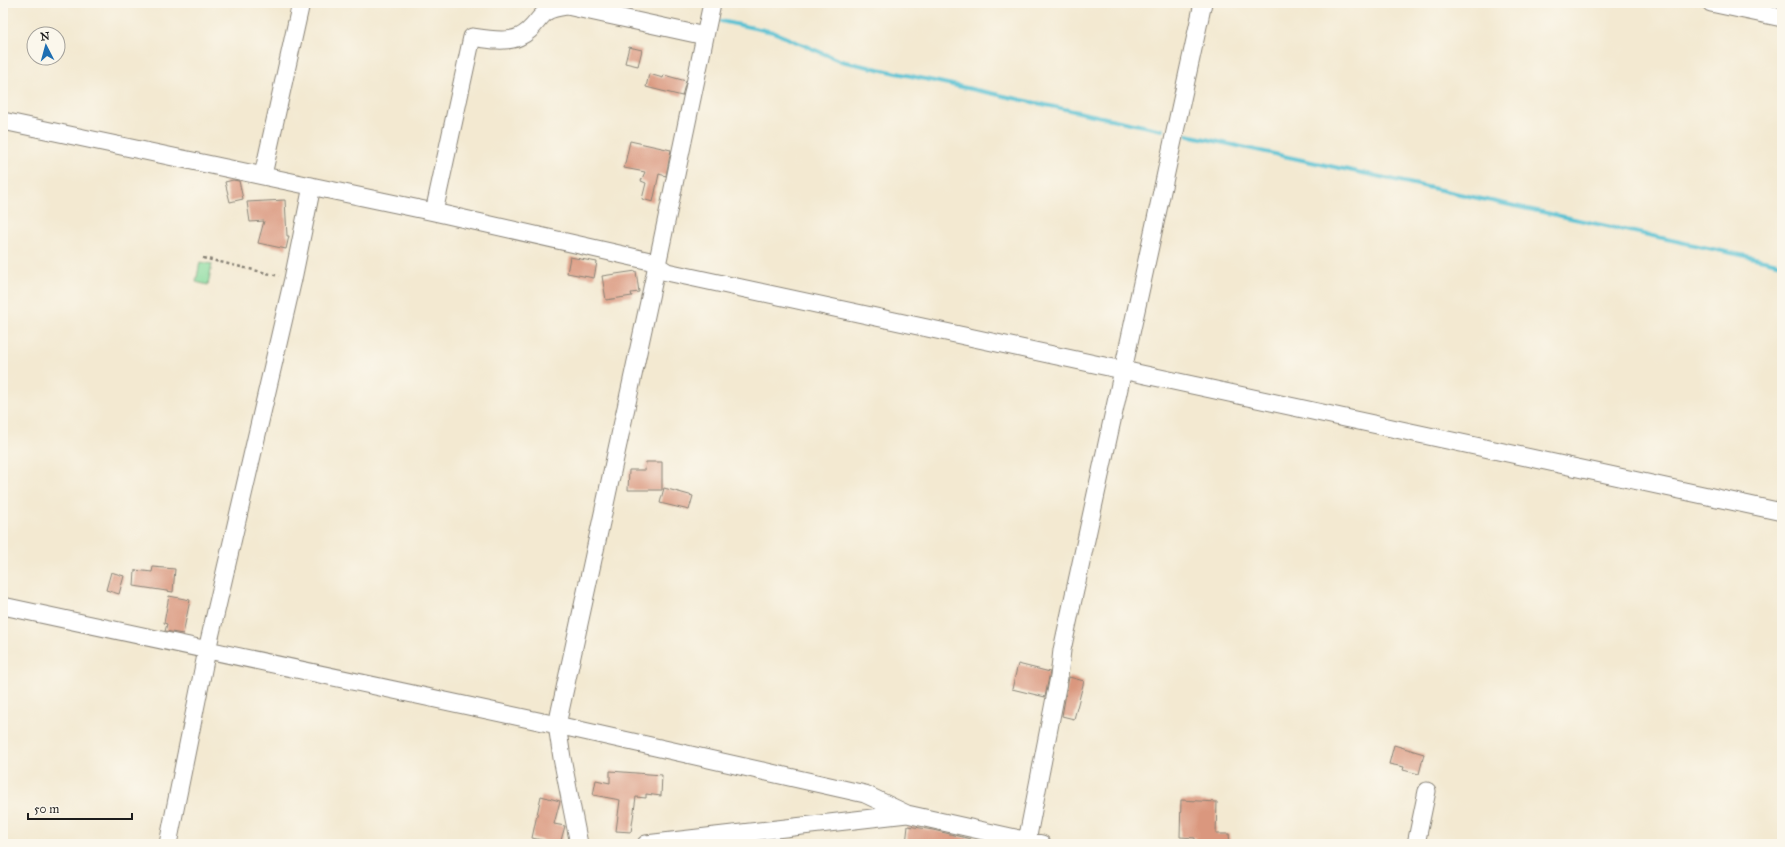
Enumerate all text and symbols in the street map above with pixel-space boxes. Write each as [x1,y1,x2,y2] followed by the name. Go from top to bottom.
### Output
[26,26,66,66] north arrow
[40,30,51,44] text: N
[28,795,132,821] scale bar
[34,802,59,816] text: 50 m

